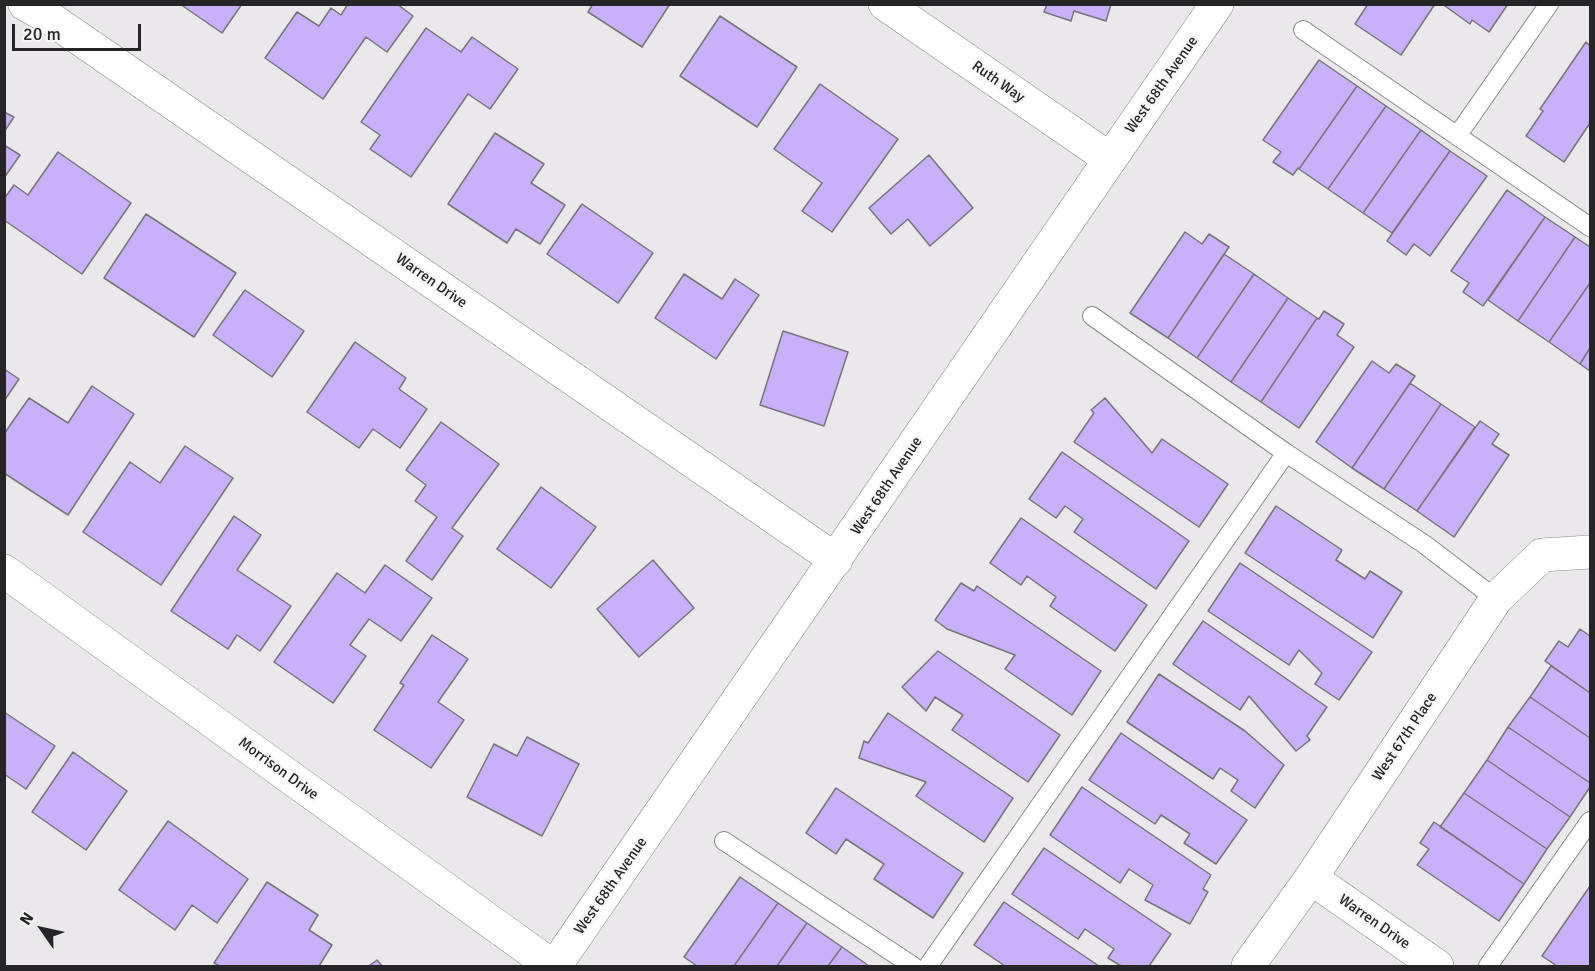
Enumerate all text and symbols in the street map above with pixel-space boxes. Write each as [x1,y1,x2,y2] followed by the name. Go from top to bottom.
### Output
[15,12,144,50] scale bar
[23,23,61,45] text: 20 m
[1122,33,1202,137] street label: West 68th Avenue
[968,57,1028,107] street label: Ruth Way
[392,250,470,312] street label: Warren Drive
[847,433,927,539] street label: West 68th Avenue
[1369,689,1441,785] street label: West 67th Place
[234,734,322,804] street label: Morrison Drive
[571,834,651,938] street label: West 68th Avenue
[1335,891,1413,953] street label: Warren Drive
[12,899,72,959] north arrow
[16,909,38,929] text: N

